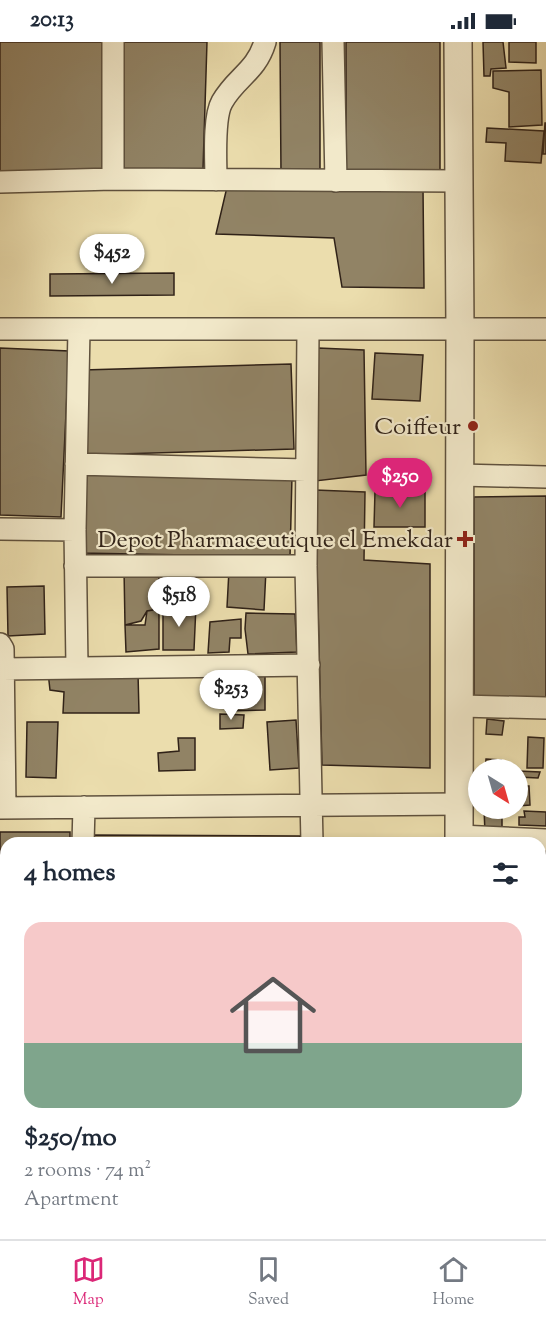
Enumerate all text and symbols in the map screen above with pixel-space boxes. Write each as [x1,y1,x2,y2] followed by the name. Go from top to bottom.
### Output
[30,5,74,37] text: 20:13
[76,234,148,285] pin: $452
[94,239,130,268] text: $452
[374,411,461,445] place label: Coiffeur
[466,419,480,433] marker: Coiffeur
[364,458,436,509] pin: $250
[381,463,419,492] text: $250
[97,524,453,558] place label: Depot Pharmaceutique el Emekdar
[458,532,472,546] marker: Depot Pharmaceutique el Emekdar
[143,577,215,628] pin: $518
[162,582,196,611] text: $518
[195,670,267,721] pin: $253
[214,675,248,704] text: $253
[468,759,528,819] north arrow
[468,759,528,819] map controls
[24,855,115,892] text: 4 homes
[489,857,522,890] icon: filters
[219,961,327,1069] icon: home
[24,1120,117,1157] text: $250/mo
[24,1157,151,1186] text: 2 rooms · 74 m²
[24,1186,119,1215] text: Apartment
[72,1253,105,1312] tab: Map
[248,1253,289,1312] tab: Saved
[432,1253,474,1312] tab: Home

